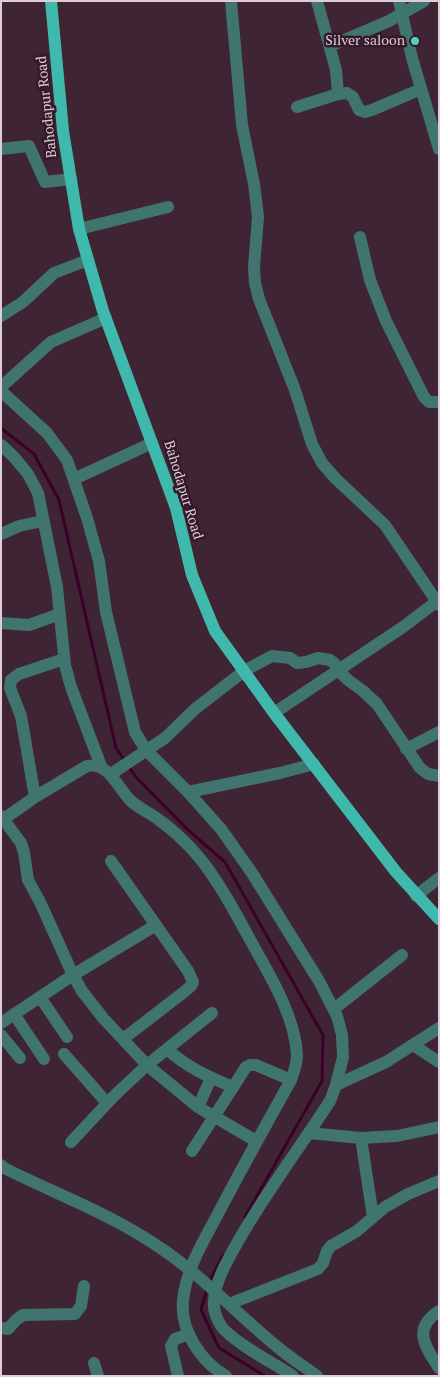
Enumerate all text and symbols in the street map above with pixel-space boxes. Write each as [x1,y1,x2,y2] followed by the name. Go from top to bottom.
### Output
[325,33,405,49] place label: Silver saloon
[409,35,421,47] marker: Silver saloon
[33,55,61,159] street label: Bahodapur Road
[160,439,206,541] street label: Bahodapur Road

